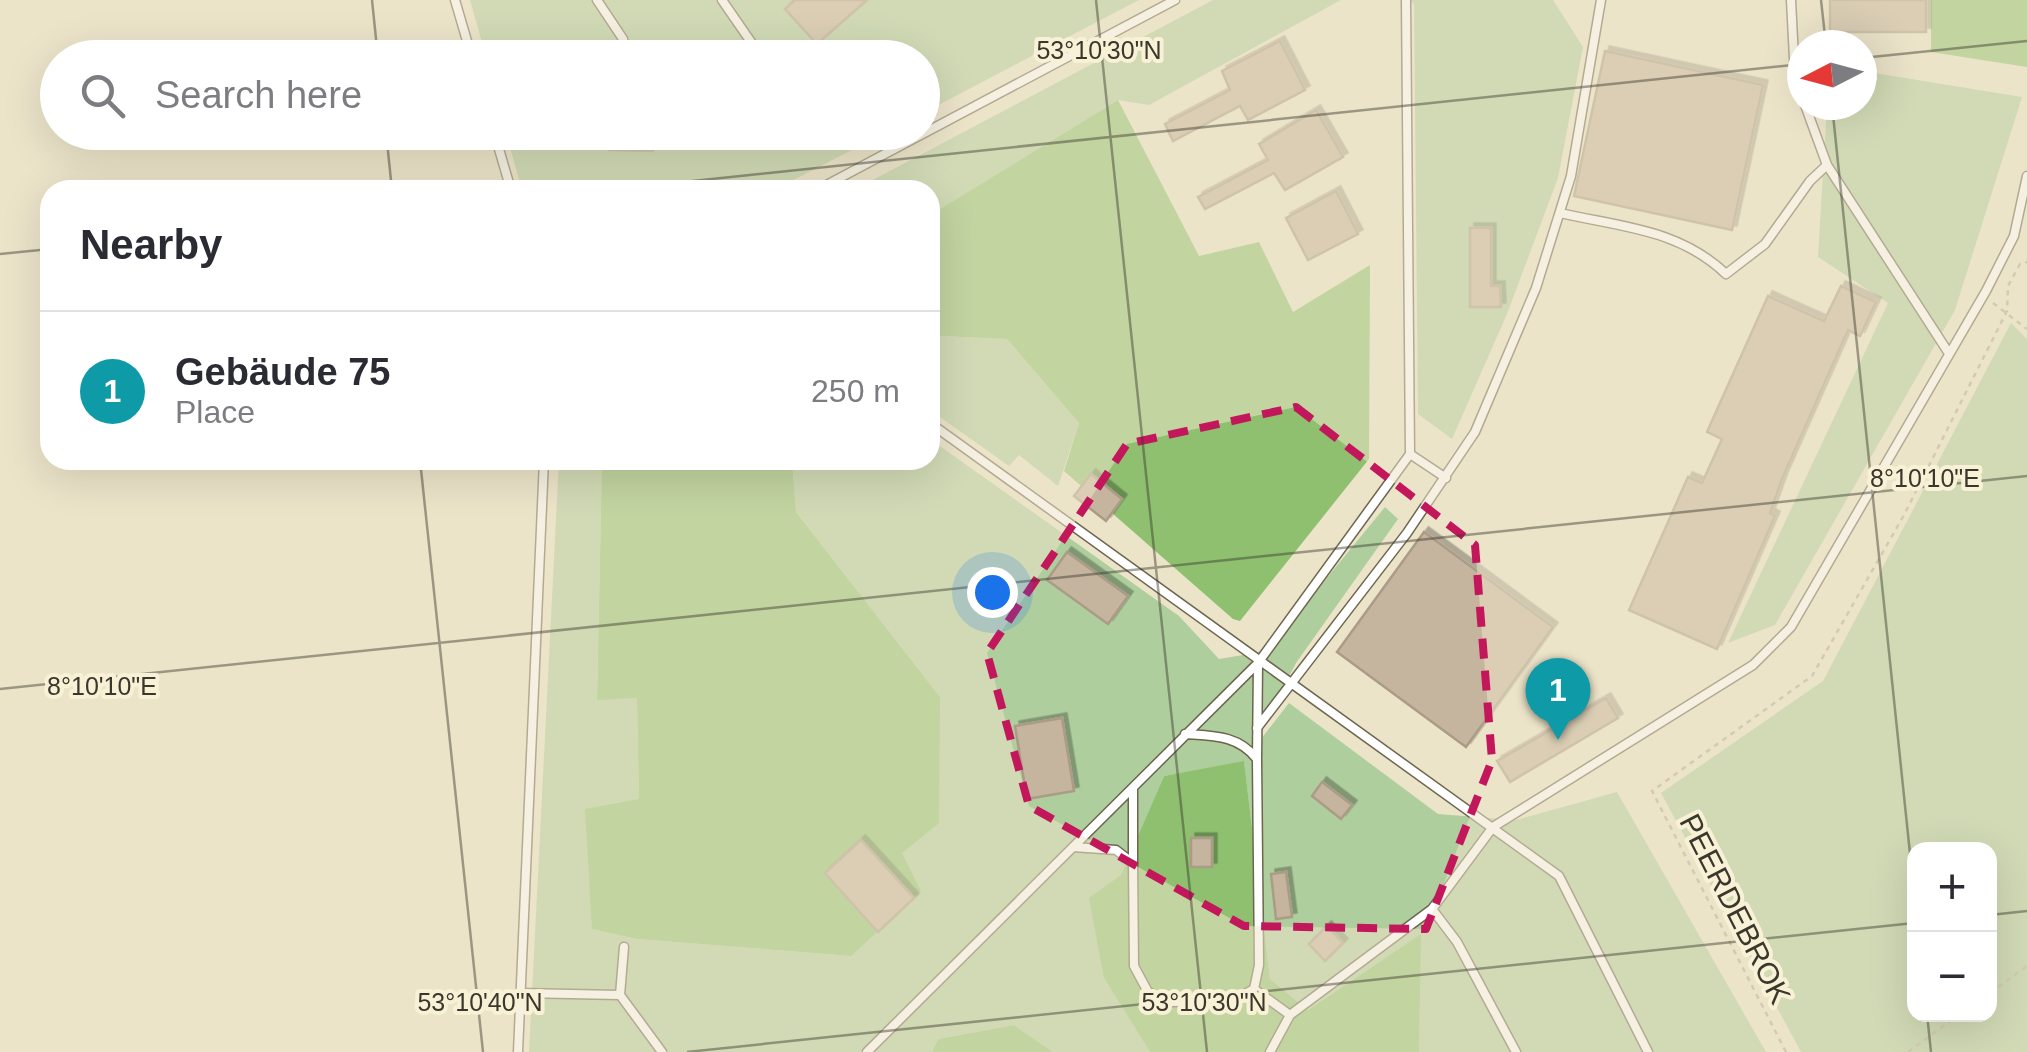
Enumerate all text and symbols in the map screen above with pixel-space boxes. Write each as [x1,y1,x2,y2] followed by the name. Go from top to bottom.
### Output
[1787,30,1877,120] north arrow
[1036,36,1162,64] text: 53°10'30"N
[40,40,940,150] search box
[75,68,130,123] icon: search
[155,74,362,116] text: Search here
[80,221,222,268] text: Nearby
[175,351,390,393] text: Gebäude 75
[104,373,121,409] text: 1
[811,373,900,409] text: 250 m
[175,394,255,430] text: Place
[1870,464,1980,492] text: 8°10'10"E
[967,567,1018,618] your location
[1526,658,1590,740] pin: 1
[47,672,157,700] text: 8°10'10"E
[1673,808,1797,1009] street label: PEERDEBROK
[1907,842,1997,1022] map controls
[1907,842,1997,932] button: +
[1907,932,1997,1022] button: −
[417,988,543,1016] text: 53°10'40"N
[1141,988,1267,1016] text: 53°10'30"N

